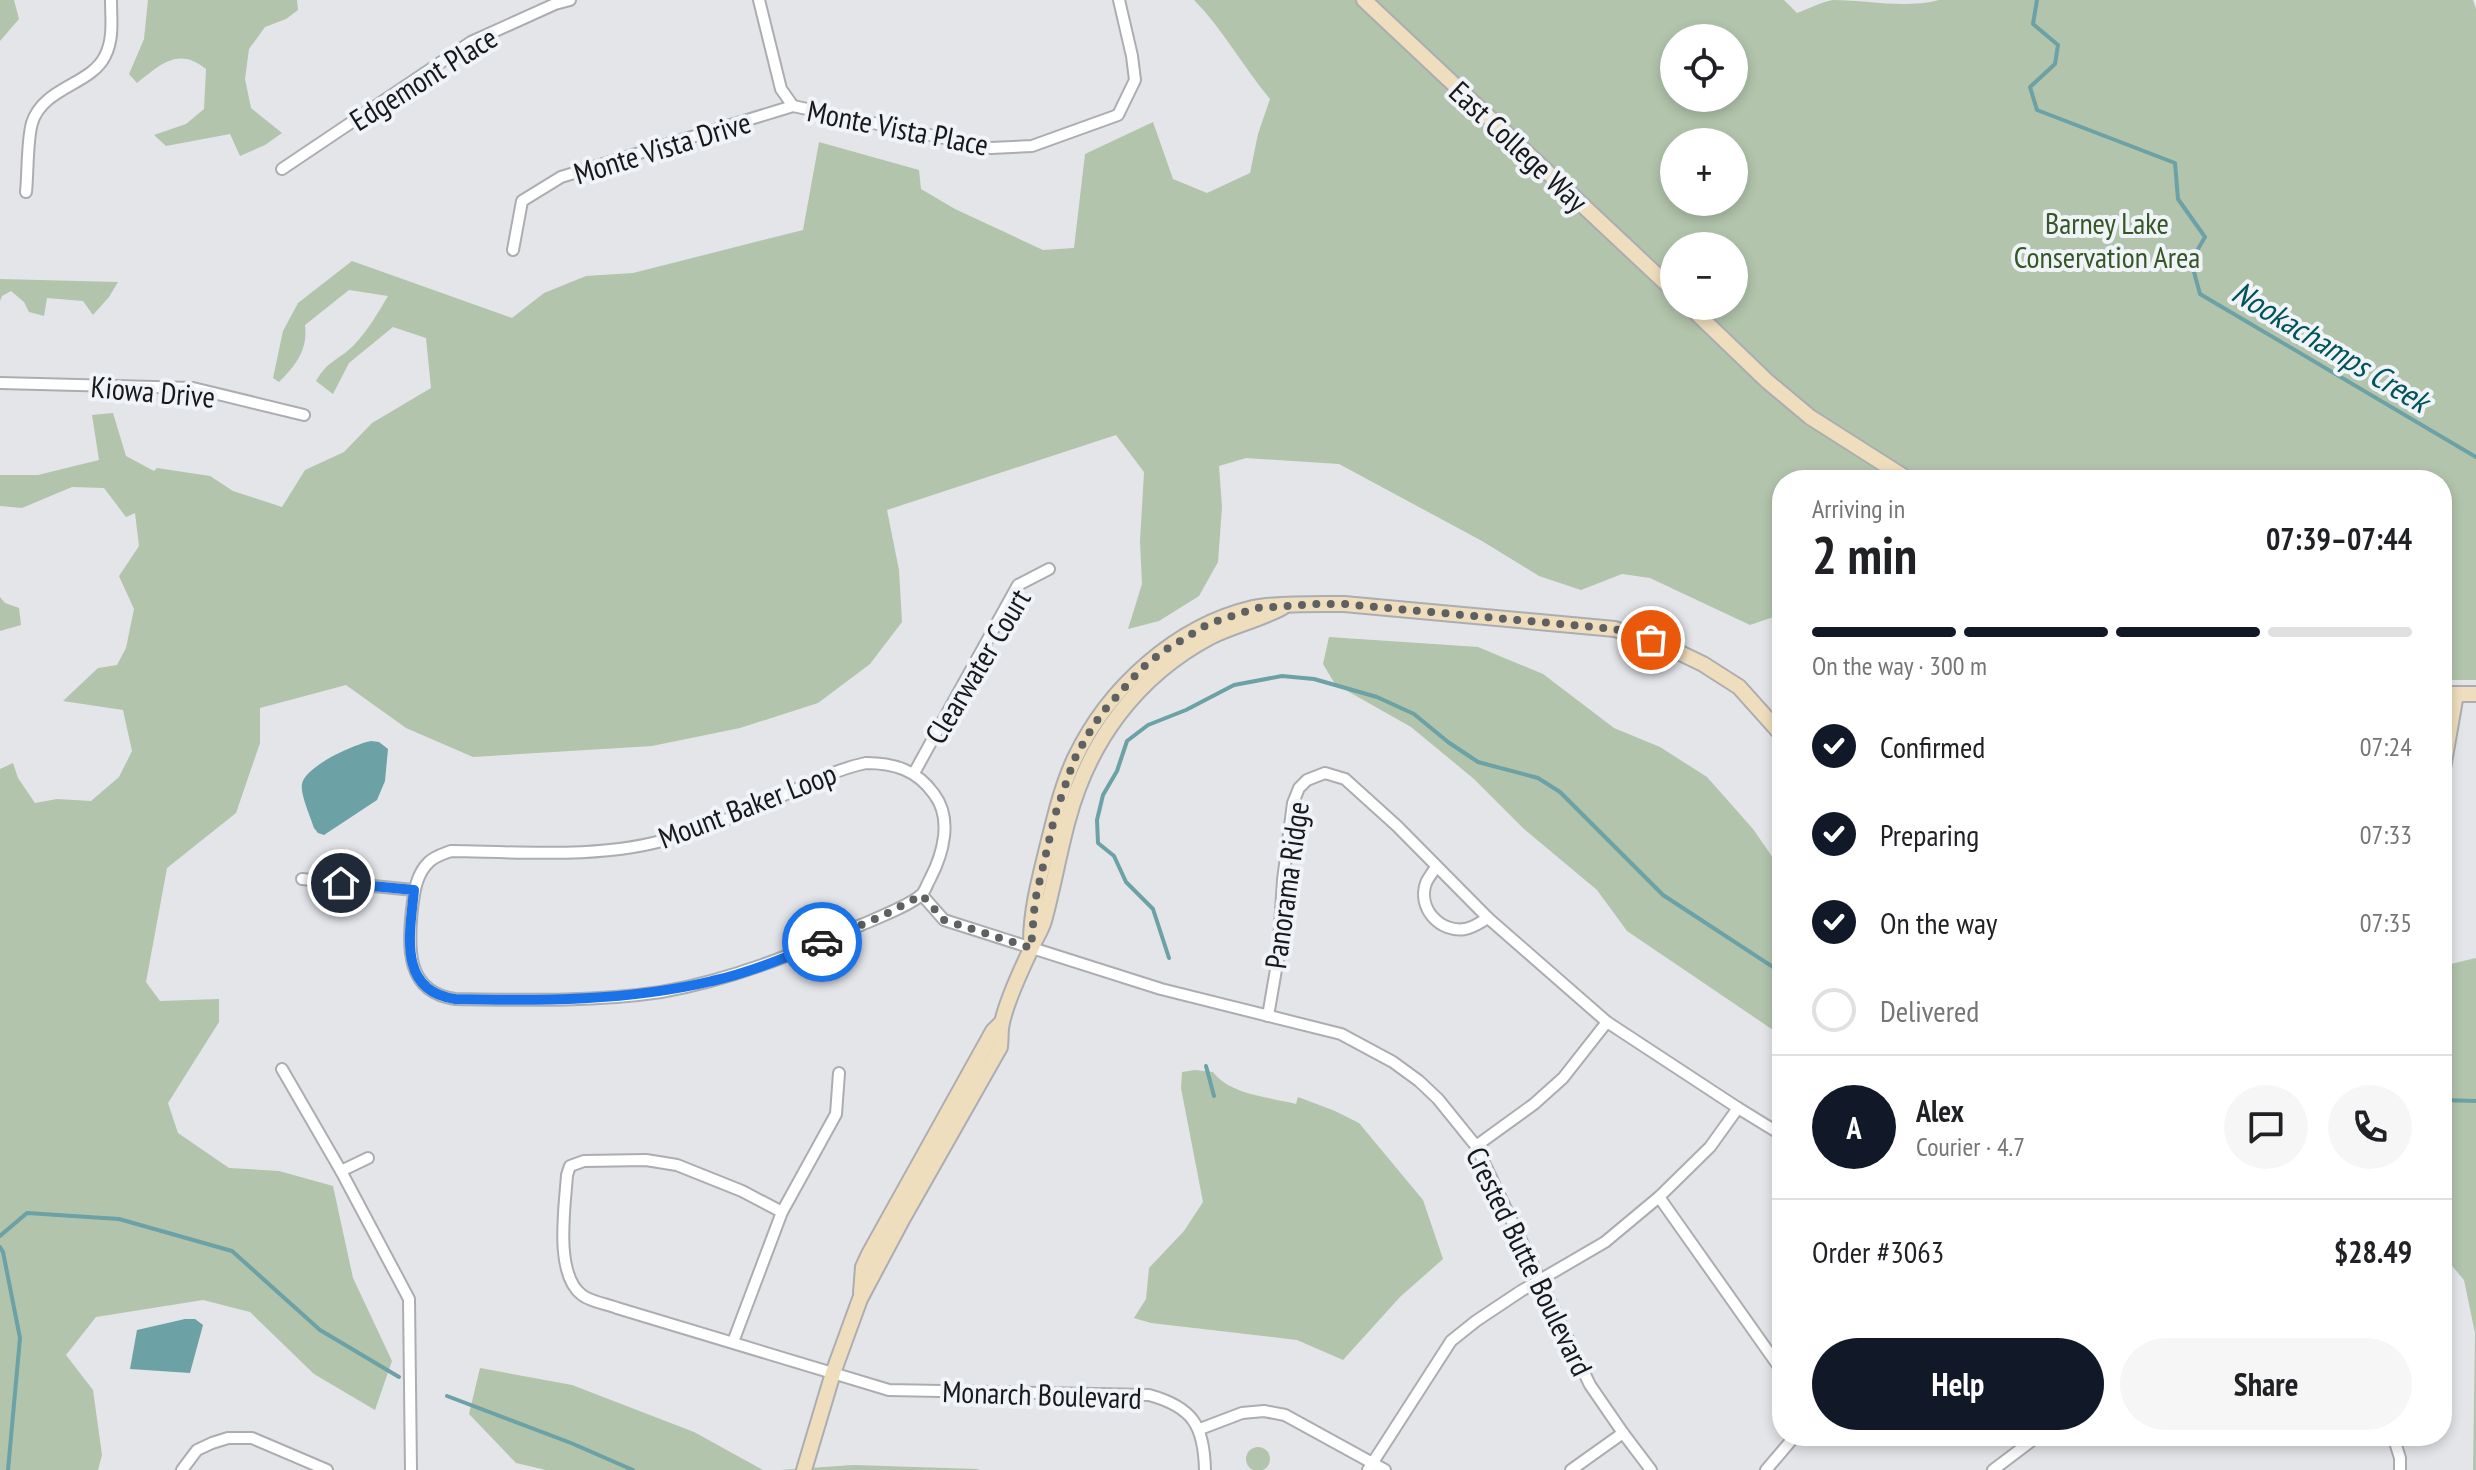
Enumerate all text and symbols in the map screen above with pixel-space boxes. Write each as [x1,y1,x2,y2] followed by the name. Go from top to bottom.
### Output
[342,17,504,139] street label: Edgemont Place
[1660,24,1748,320] map controls
[1660,24,1748,112] button: locate
[1442,72,1597,221] street label: East College Way
[804,90,992,164] street label: Monte Vista Place
[569,102,755,192] street label: Monte Vista Drive
[1660,128,1748,216] button: +
[2014,203,2200,276] park label: Barney Lake Conservation Area
[1660,232,1748,320] button: −
[2225,271,2440,423] water label: Nookachamps Creek
[89,366,217,416] street label: Kiowa Drive
[1812,492,1905,525] text: Arriving in
[2266,519,2412,558] text: 07:39–07:44
[1812,521,1917,588] text: 2 min
[915,581,1039,751] street label: Clearwater Court
[1617,606,1685,674] pin
[1629,618,1673,662] icon: bag
[1812,649,1987,682] text: On the way · 300 m
[1812,724,1856,768] icon: check
[1880,727,1985,766] text: Confirmed
[2360,730,2412,763] text: 07:24
[653,753,841,857] street label: Mount Baker Loop
[1255,799,1317,971] street label: Panorama Ridge
[1812,812,1856,856] icon: check
[1880,815,1979,854] text: Preparing
[2360,818,2412,851] text: 07:33
[307,849,375,917] pin
[319,861,363,905] icon: home
[1812,900,1856,944] icon: check
[782,902,862,982] courier
[1880,903,1997,942] text: On the way
[2360,906,2412,939] text: 07:35
[800,920,844,964] icon: car
[1880,991,1979,1030] text: Delivered
[2224,1085,2308,1169] button: chat
[2328,1085,2412,1169] button: phone
[1916,1091,1964,1130] text: Alex
[1846,1108,1862,1147] text: A
[1916,1130,2025,1163] text: Courier · 4.7
[1458,1140,1602,1382] street label: Crested Butte Boulevard
[1812,1232,1944,1271] text: Order #3063
[2334,1232,2412,1271] text: $28.49
[1812,1338,2104,1430] button: Help
[2120,1338,2412,1430] button: Share
[942,1371,1142,1417] street label: Monarch Boulevard

